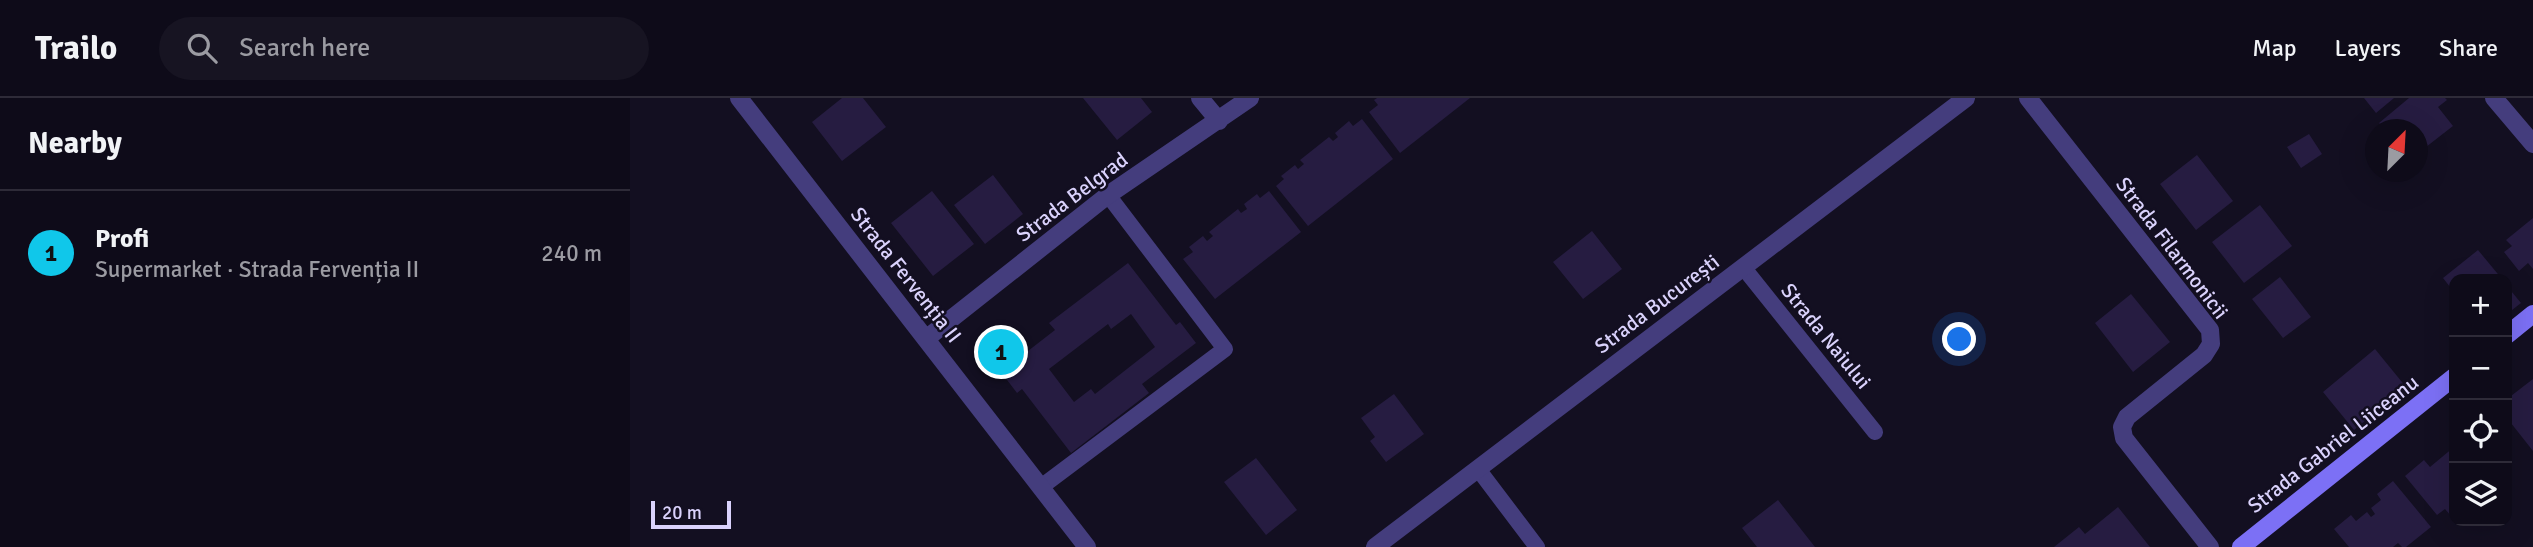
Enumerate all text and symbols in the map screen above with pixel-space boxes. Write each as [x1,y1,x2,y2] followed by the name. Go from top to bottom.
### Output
[159,17,649,80] search box
[35,28,117,69] text: Trailo
[183,29,221,67] icon: search
[239,32,370,64] text: Search here
[2252,33,2297,63] text: Map
[2335,33,2401,63] text: Layers
[2439,33,2498,63] text: Share
[2365,119,2428,182] north arrow
[28,125,122,162] text: Nearby
[1011,147,1133,247] street label: Strada Belgrad
[2110,172,2234,324] street label: Strada Filarmonicii
[845,202,967,348] street label: Strada Fervenția II
[95,223,149,255] text: Profi
[45,239,57,268] text: 1
[541,239,602,268] text: 240 m
[1590,249,1724,359] street label: Strada București
[95,255,419,284] text: Supermarket · Strada Fervenția II
[2449,274,2512,526] map controls
[2449,274,2512,337] button: +
[1775,278,1877,394] street label: Strada Naiului
[1942,322,1976,356] your location
[978,326,1024,378] pin: 1
[2449,337,2512,400] button: −
[2242,369,2424,519] street label: Strada Gabriel Liiceanu
[2449,400,2512,463] button: locate
[2449,463,2512,526] button: layers
[651,498,732,530] scale bar
[662,501,702,525] text: 20 m

